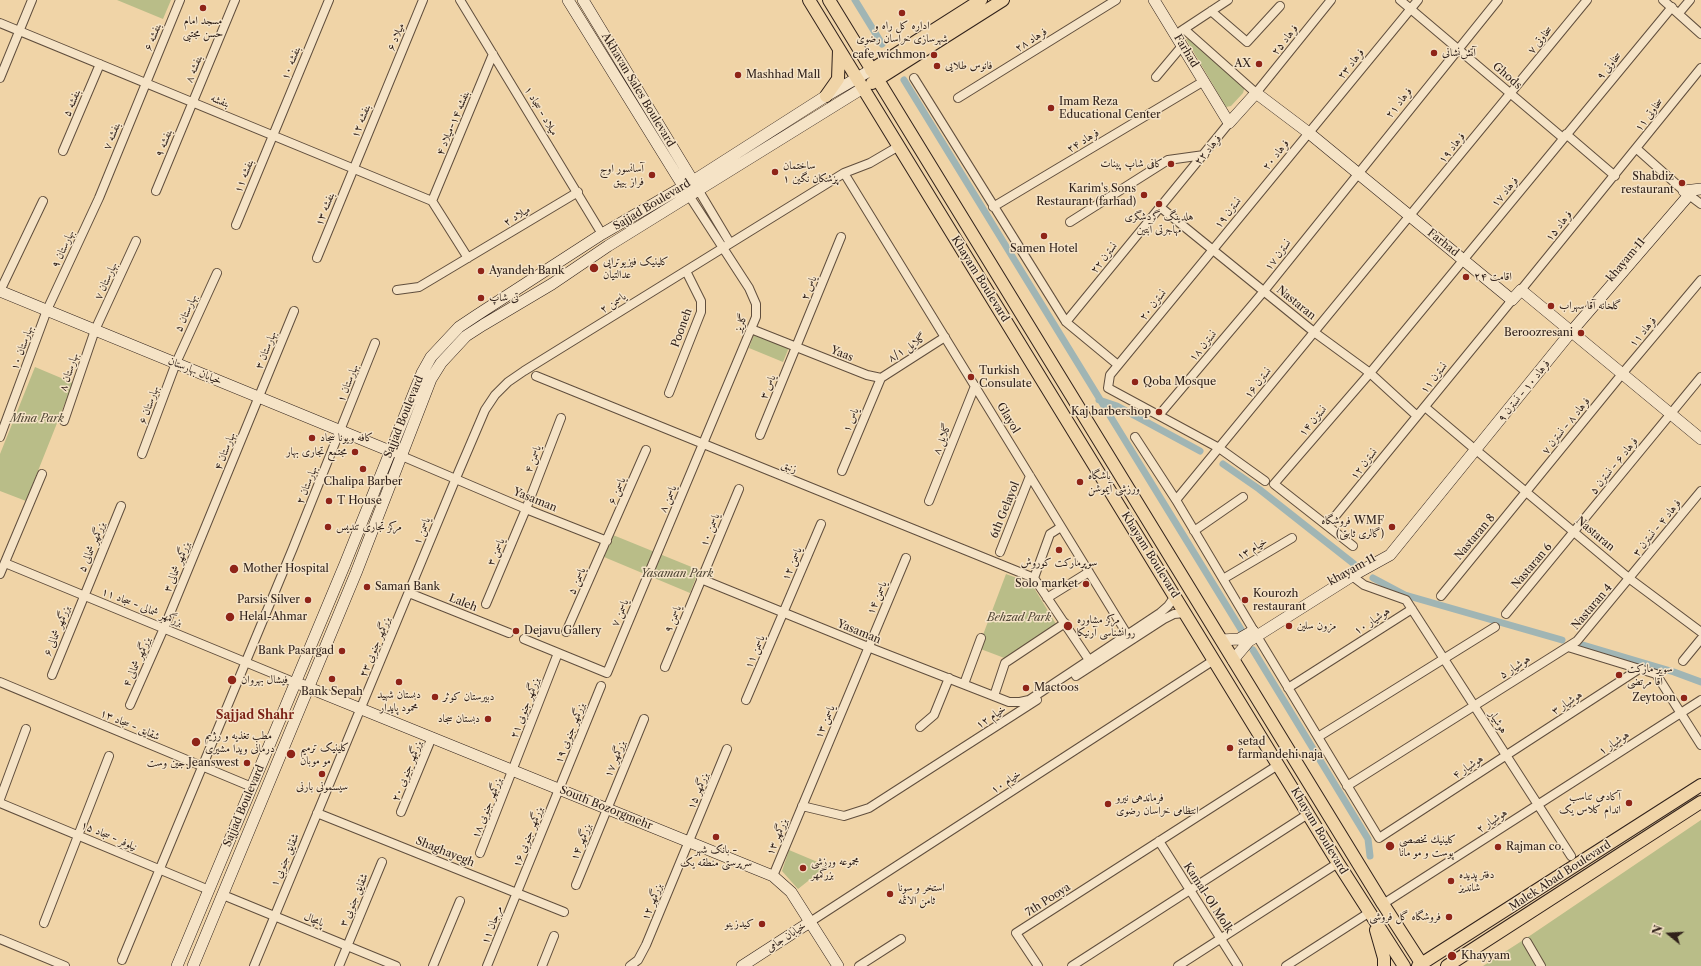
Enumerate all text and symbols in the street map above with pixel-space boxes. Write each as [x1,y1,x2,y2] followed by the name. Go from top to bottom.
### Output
[198,3,208,13] marker: مسجد امام حسن مجتبی
[897,8,907,18] marker: اداره کل راه و شهرسازی خراسان رضوی
[183,14,223,40] place label: مسجد امام حسن مجتبی
[856,19,948,45] place label: اداره کل راه و شهرسازی خراسان رضوی
[142,21,164,53] street label: بنفشه ۶
[384,21,408,53] street label: میلاد ۶
[1269,22,1301,58] street label: فرهاد ۲۵
[1525,23,1555,57] street label: سخاوتی ۷
[1013,25,1049,55] street label: فرهاد ۲۸
[599,31,677,149] street label: Akhavan Sales Boulevard
[1171,32,1201,70] street label: Farhad
[278,44,304,82] street label: بنفشه ۱۰
[1335,46,1367,82] street label: فرهاد ۲۳
[1442,46,1476,60] place label: آتش‌نشانی
[853,48,926,62] place label: cafe wichmon
[1429,48,1439,58] marker: آتش‌نشانی
[1594,49,1624,83] street label: سخاوتی ۹
[929,50,939,60] marker: cafe wichmon
[183,53,205,85] street label: بنفشه ۸
[1234,57,1251,71] place label: AX
[945,59,992,73] place label: فانوس طلایی
[1254,59,1264,69] marker: AX
[1490,60,1524,92] street label: Ghods
[932,61,942,71] marker: فانوس طلایی
[746,68,820,82] place label: Mashhad Mall
[733,70,743,80] marker: Mashhad Mall
[521,84,561,138] street label: میلاد - سجاد ۱
[1383,85,1415,121] street label: فرهاد ۲۱
[60,87,84,119] street label: بنفشه ۵
[433,89,473,157] street label: بنفشه ۱۴-میلاد ۴
[209,91,231,111] street label: بنفشه
[1059,95,1161,121] place label: Imam Reza Educational Center
[1632,96,1666,134] street label: سخاوتی ۱۱
[348,102,374,140] street label: بنفشه ۱۲
[1046,103,1056,113] marker: Imam Reza Educational Center
[101,120,123,152] street label: بنفشه ۷
[1064,126,1102,156] street label: فرهاد ۲۴
[153,127,175,159] street label: بنفشه ۹
[1436,130,1468,166] street label: فرهاد ۱۹
[1192,132,1224,168] street label: فرهاد ۲۲
[1260,137,1292,173] street label: فرهاد ۲۰
[231,157,257,195] street label: بنفشه ۱۱
[1100,157,1163,171] place label: کافی شاپ پینات
[783,159,838,185] place label: ساختمان پزشکان نگین ۱
[1166,159,1176,169] marker: کافی شاپ پینات
[600,162,644,188] place label: آسانسور اوج فراز بیهق
[770,167,780,177] marker: ساختمان پزشکان نگین ۱
[647,170,657,180] marker: آسانسور اوج فراز بیهق
[1621,170,1674,196] place label: Shabdiz restaurant
[1489,174,1521,210] street label: فرهاد ۱۷
[611,177,693,233] street label: Sajjad Boulevard
[1677,178,1687,188] marker: Shabdiz restaurant
[1036,182,1136,208] place label: Karim's Sons Restaurant (farhad)
[312,190,338,228] street label: بنفشه ۱۳
[1139,190,1149,200] marker: Karim's Sons Restaurant (farhad)
[1212,195,1244,231] street label: نسترن ۱۹
[1154,199,1164,209] marker: هلدینگ گردشگری مهاجرتی آبتین
[501,203,533,229] street label: میلاد ۲
[1543,208,1575,244] street label: فرهاد ۱۵
[1124,210,1194,236] place label: هلدینگ گردشگری مهاجرتی آبتین
[1425,226,1461,260] street label: Farhad
[49,228,77,270] street label: بهارستان ۹
[1039,231,1049,241] marker: Samen Hotel
[948,234,1012,324] street label: Khayam Boulevard
[1604,236,1648,284] street label: khayam 11
[1262,237,1294,273] street label: نسترن ۱۷
[1088,240,1120,276] street label: نسترن ۲۲
[1010,242,1078,256] place label: Samen Hotel
[603,255,669,281] place label: کلینیک فیزیوتراپی عدالتیان
[92,260,120,302] street label: بهارستان ۷
[588,262,600,274] marker: کلینیک فیزیوتراپی عدالتیان
[489,264,564,278] place label: Ayandeh Bank
[476,266,486,276] marker: Ayandeh Bank
[1474,270,1512,284] place label: اقامت ۲۴
[1461,272,1471,282] marker: اقامت ۲۴
[798,274,820,302] street label: یاس ۲
[1274,283,1318,323] street label: Nastaran
[1137,287,1169,323] street label: نسترن ۲۰
[597,290,629,316] street label: یاسمن ۲
[489,291,519,305] place label: تی شاپ
[172,292,200,334] street label: بهارستان ۵
[476,293,486,303] marker: تی شاپ
[1559,299,1621,313] place label: گلخانه آقا سهراب
[1546,301,1556,311] marker: گلخانه آقا سهراب
[669,307,695,349] street label: Pooneh
[732,312,750,334] street label: گلریز
[1627,314,1659,350] street label: فرهاد ۱۱
[8,324,36,372] street label: بهارستان ۱۰
[1504,326,1573,340] place label: Beroozresani
[1186,328,1220,364] street label: نسترن ۱۸
[1576,328,1586,338] marker: Beroozresani
[252,329,280,371] street label: بهارستان ۳
[886,331,928,365] street label: گلایل ۸/۱
[829,344,855,364] street label: Yaas
[56,351,82,393] street label: بهارستان ۸
[166,354,224,388] street label: خیابان بهارستان
[1495,357,1553,425] street label: فرهاد ۱۰ - نسترن ۹
[1418,360,1450,396] street label: نسترن ۱۱
[334,362,362,404] street label: بهارستان ۱
[979,364,1032,390] place label: Turkish Consulate
[1242,365,1274,401] street label: نسترن ۱۶
[966,372,976,382] marker: Turkish Consulate
[757,373,779,401] street label: یاس ۳
[381,374,427,460] street label: Sajjad Boulevard
[1143,375,1216,389] place label: Qoba Mosque
[1130,377,1140,387] marker: Qoba Mosque
[136,384,162,426] street label: بهارستان ۶
[1539,395,1593,457] street label: فرهاد ۸ - نسترن ۷
[994,400,1022,436] street label: Glayol
[1296,403,1330,439] street label: نسترن ۱۴
[1071,405,1151,419] place label: Kaj barbershop
[840,406,862,434] street label: یاس ۱
[1154,407,1164,417] marker: Kaj barbershop
[10,412,64,426] park label: Mina Park
[930,422,954,456] street label: گلایل ۸
[211,430,239,472] street label: بهارستان ۴
[320,431,373,445] place label: کافه ویونا سجاد
[307,433,317,443] marker: کافه ویونا سجاد
[1587,435,1641,497] street label: فرهاد ۶ - نسترن ۵
[522,443,544,475] street label: یاسمن ۴
[286,445,347,459] place label: مجتمع تجاری بهار
[1348,446,1380,482] street label: نسترن ۱۲
[350,447,360,457] marker: مجتمع تجاری بهار
[779,458,799,476] street label: زنبق
[293,464,321,506] street label: بهارستان ۲
[358,464,368,474] marker: Chalipa Barber
[1088,469,1140,495] place label: باشگاه ورزشی آیموشن
[324,475,402,489] place label: Chalipa Barber
[605,475,629,507] street label: یاسمن ۶
[1075,477,1085,487] marker: باشگاه ورزشی آیموشن
[988,480,1022,540] street label: 6th Gelayol
[656,483,680,515] street label: یاسمن ۸
[511,485,559,515] street label: Yasaman
[337,494,382,508] place label: T House
[324,496,334,506] marker: T House
[1630,497,1684,559] street label: فرهاد ۴ - نسترن ۳
[1118,510,1182,600] street label: Khayam Boulevard
[697,511,723,549] street label: یاسمن ۱۰
[1452,511,1498,563] street label: Nastaran 8
[1321,514,1384,540] place label: فروشگاه WMF (گالری ثابتی)
[1573,514,1617,554] street label: Nastaran
[411,515,433,547] street label: یاسمن ۱
[76,520,108,574] street label: بزرگمهر شمالی ۵
[336,520,402,534] place label: مرکز تجاری تندیس
[323,522,333,532] marker: مرکز تجاری تندیس
[1387,522,1397,532] marker: فروشگاه WMF (گالری ثابتی)
[1234,535,1270,563] street label: خیام ۱۳
[484,536,508,568] street label: یاسمن ۳
[161,540,193,594] street label: بزرگمهر شمالی ۳
[1509,540,1555,592] street label: Nastaran 6
[779,545,805,583] street label: یاسمن ۱۲
[1054,545,1064,555] marker: سوپرمارکت کوروش
[1326,551,1378,589] street label: khayam 11
[1021,556,1097,570] place label: سوپرمارکت کوروش
[243,562,329,576] place label: Mother Hospital
[228,563,240,575] marker: Mother Hospital
[565,565,589,597] street label: یاسمن ۵
[641,567,713,581] park label: Yasaman Park
[1015,577,1078,591] place label: Solo market
[864,579,890,617] street label: یاسمن ۱۴
[1081,579,1091,589] marker: Solo market
[375,580,440,594] place label: Saman Bank
[1569,581,1615,633] street label: Nastaran 4
[362,582,372,592] marker: Saman Bank
[100,585,184,629] street label: بزرگمهر شمالی - سجاد ۱۱
[1253,587,1306,613] place label: Kourozh restaurant
[447,591,479,615] street label: Laleh
[237,593,300,607] place label: Parsis Silver
[303,595,313,605] marker: Parsis Silver
[1240,595,1250,605] marker: Kourozh restaurant
[608,597,632,629] street label: یاسمن ۷
[662,603,684,635] street label: یاسمن ۹
[41,604,73,658] street label: بزرگمهر شمالی ۶
[1351,604,1393,638] street label: هوشیار ۱۰
[239,610,307,624] place label: Helal-Ahmar
[224,611,236,623] marker: Helal-Ahmar
[987,611,1051,625] park label: Behzad Park
[1077,613,1135,639] place label: مرکز مشاوره روانشناسی آرنیکا
[356,615,394,679] street label: بزرگمهر جنوبی ۲۳
[835,617,883,647] street label: Yasaman
[1297,619,1336,633] place label: مزون سلین
[1062,620,1074,632] marker: مرکز مشاوره روانشناسی آرنیکا
[1284,621,1294,631] marker: مزون سلین
[524,624,601,638] place label: Dejavu Gallery
[511,626,521,636] marker: Dejavu Gallery
[742,633,768,671] street label: یاسمن ۱۱
[120,635,154,689] street label: بزرگمهر شمالی ۴
[258,644,334,658] place label: Bank Pasargad
[337,646,347,656] marker: Bank Pasargad
[1497,652,1533,682] street label: هوشیار ۵
[1627,662,1673,688] place label: سوپر مارکت آقا مرتضی
[1614,670,1624,680] marker: سوپر مارکت آقا مرتضی
[241,673,288,687] place label: فیشال بهروان
[226,674,238,686] marker: فیشال بهروان
[327,674,337,684] marker: Bank Sepah
[507,676,543,740] street label: بزرگمهر جنوبی ۲۱
[394,677,404,687] marker: دبستان شهید محمود پایدار
[1034,681,1079,695] place label: Mactoos
[1021,683,1031,693] marker: Mactoos
[301,685,363,699] place label: Bank Sepah
[377,688,421,714] place label: دبستان شهید محمود پایدار
[1549,688,1585,718] street label: هوشیار ۳
[443,690,494,704] place label: دبیرستان کوثر
[1632,691,1676,705] place label: Zeytoon
[430,692,440,702] marker: دبیرستان کوثر
[1679,693,1689,703] marker: Zeytoon
[552,701,588,765] street label: بزرگمهر جنوبی ۱۹
[973,702,1009,732] street label: خیام ۱۲
[812,703,838,741] street label: یاسمن ۱۳
[98,707,162,743] street label: شقایق - سجاد ۱۳
[1486,708,1510,736] street label: هوشیار
[216,709,294,723] district label: Sajjad Shahr
[438,712,480,726] place label: دبستان سجاد
[483,714,493,724] marker: دبستان سجاد
[1596,728,1632,758] street label: هوشیار ۱
[205,729,275,755] place label: مطب تغذیه و رژیم درمانی ویدا مشیری
[1238,735,1323,761] place label: setad farmandehi naja
[190,736,202,748] marker: مطب تغذیه و رژیم درمانی ویدا مشیری
[389,739,425,803] street label: بزرگمهر جنوبی ۲۰
[601,739,629,779] street label: بزرگمهر ۱۷
[300,741,349,767] place label: کلینیک ترمیم مو موبان
[1225,743,1235,753] marker: setad farmandehi naja
[285,748,297,760] marker: کلینیک ترمیم مو موبان
[1450,752,1486,782] street label: هوشیار ۴
[147,756,239,770] place label: جین وست Jeanswest
[242,758,252,768] marker: جین وست Jeanswest
[221,763,267,849] street label: Sajjad Boulevard
[988,767,1024,797] street label: خیام ۱۰
[317,769,327,779] marker: سیسمونی بارنی
[684,771,712,811] street label: بزرگمهر ۱۵
[469,776,505,840] street label: بزرگمهر جنوبی ۱۸
[296,780,348,794] place label: سیسمونی بارنی
[558,783,654,833] street label: South Bozorgmehr
[1288,785,1350,877] street label: Khayam Boulevard
[1559,790,1621,816] place label: آکادمی تناسب اندام کلاس یک
[1116,791,1199,817] place label: فرماندهی نیرو انتظامی خراسان رضوی
[1624,798,1634,808] marker: آکادمی تناسب اندام کلاس یک
[1103,799,1113,809] marker: فرماندهی نیرو انتظامی خراسان رضوی
[510,805,546,869] street label: بزرگمهر جنوبی ۱۶
[1474,806,1510,836] street label: هوشیار ۲
[763,817,791,857] street label: بزرگمهر ۱۳
[79,818,139,854] street label: نیلوفر - سجاد ۱۵
[568,822,594,862] street label: بزرگمهر ۱۴
[268,831,302,889] street label: شقایق جنوبی ۱
[711,832,721,842] marker: بانک شهر - سرپرستی منطقه یک
[1399,833,1456,859] place label: كلينيك تخصصي پوست و مو مانا
[414,834,476,870] street label: Shaghayegh
[1507,838,1613,914] street label: Malek Abad Boulevard
[1384,840,1396,852] marker: كلينيك تخصصي پوست و مو مانا
[1506,840,1564,854] place label: Rajman co.
[1493,842,1503,852] marker: Rajman co.
[680,843,752,869] place label: بانک شهر - سرپرستی منطقه یک
[811,855,859,881] place label: مجموعه ورزشی بزرگمهر
[1180,860,1236,936] street label: Kamal-Ol Molk
[798,863,808,873] marker: مجموعه ورزشی بزرگمهر
[1459,868,1495,894] place label: دفتر پدیده شاندیز
[337,871,371,929] street label: شقایق جنوبی ۳
[1446,876,1456,886] marker: دفتر پدیده شاندیز
[898,881,945,907] place label: استخر و سونا ثامن الائمه
[1023,881,1073,919] street label: 7th Pooya
[639,882,665,922] street label: بزرگمهر ۱۲
[885,889,895,899] marker: استخر و سونا ثامن الائمه
[478,904,506,946] street label: مرجان ۱۱
[302,910,326,930] street label: پامچال
[1369,910,1441,924] place label: فروشگاه گل فروشی
[1444,912,1454,922] marker: فروشگاه گل فروشی
[1649,914,1689,954] north arrow
[725,917,754,931] place label: کیدزینو
[757,919,767,929] marker: کیدزینو
[764,919,808,955] street label: خیابان جامی
[1649,924,1666,937] text: N
[1461,949,1510,963] place label: Khayyam
[1446,950,1458,962] marker: Khayyam

